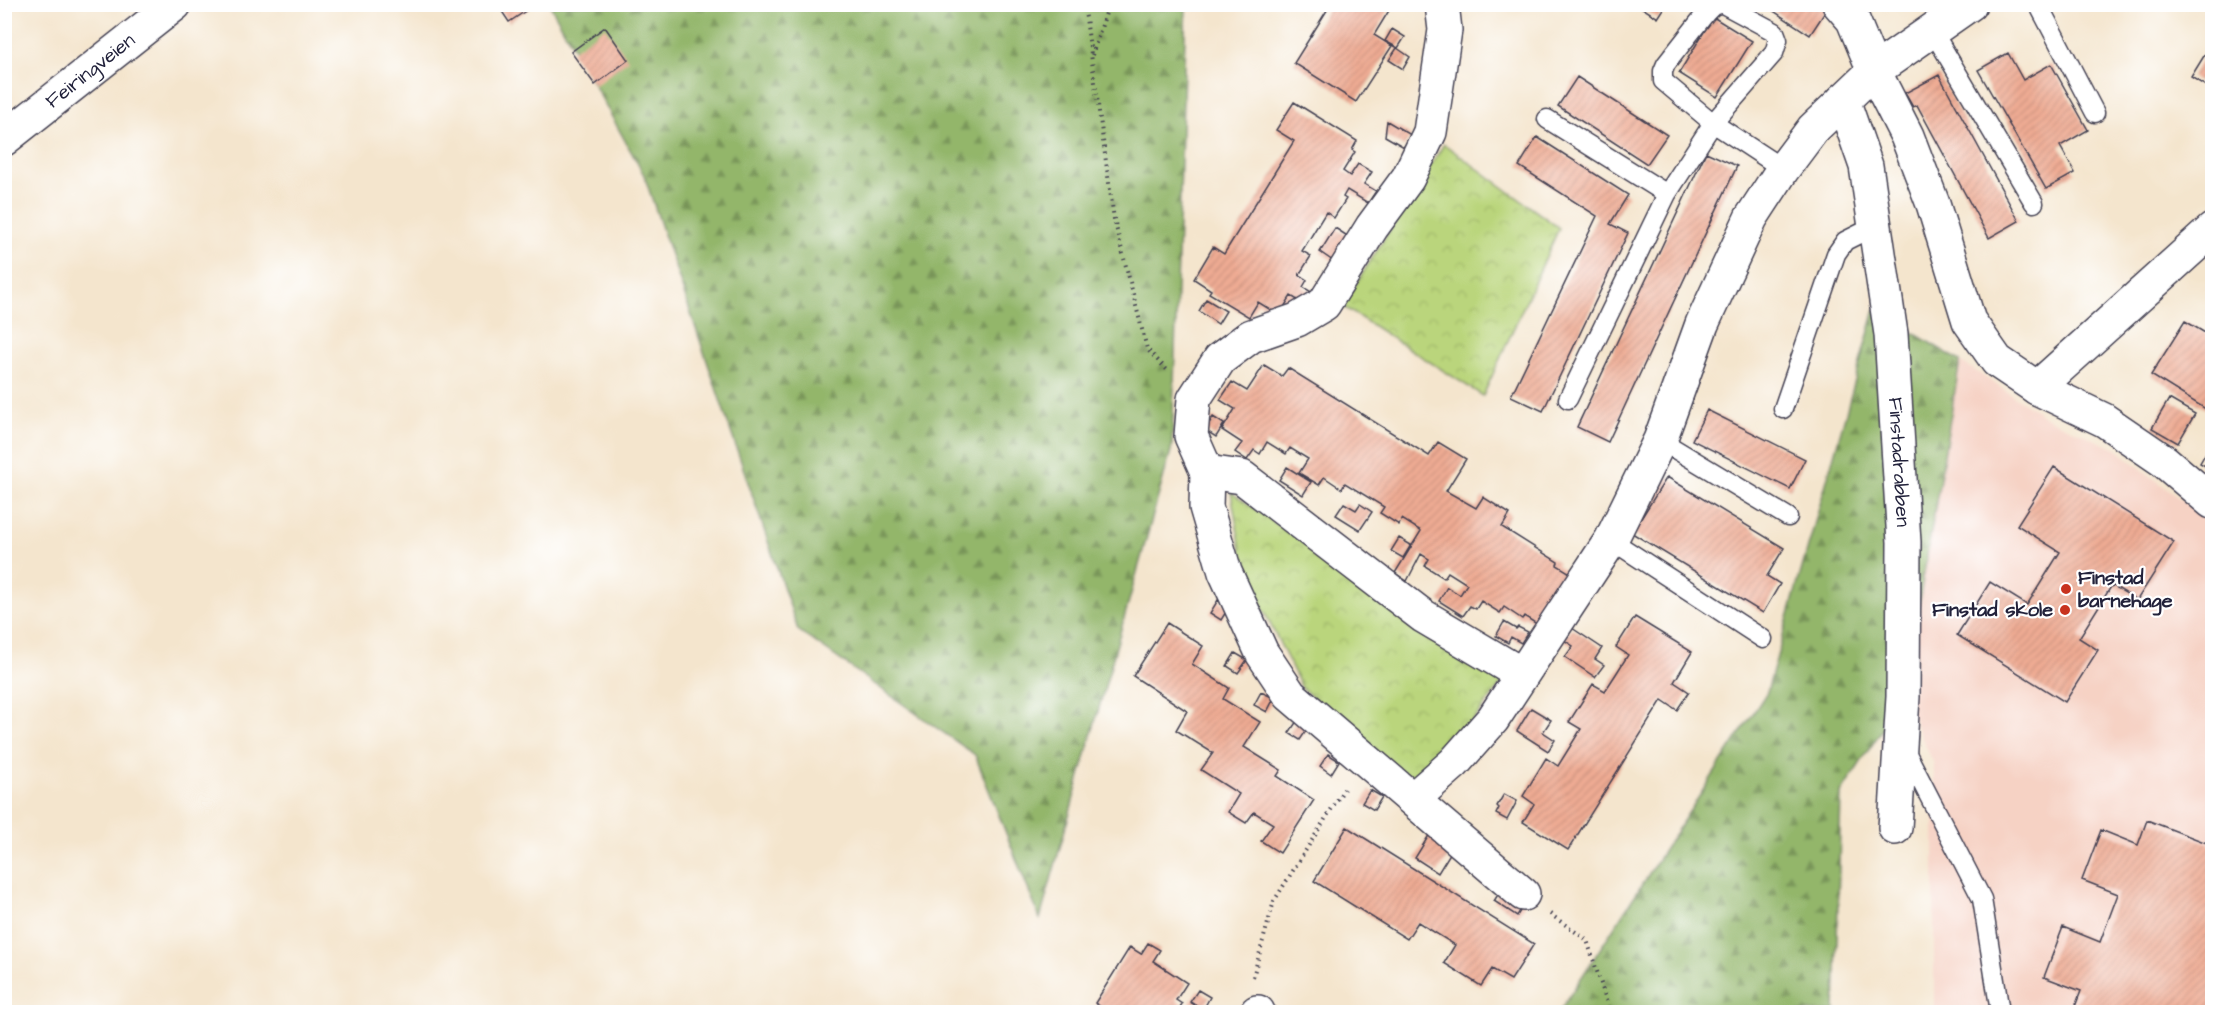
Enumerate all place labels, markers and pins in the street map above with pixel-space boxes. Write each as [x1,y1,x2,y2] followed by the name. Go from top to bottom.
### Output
[2078,564,2173,616] place label: Finstad barnehage
[2059,582,2073,596] marker: Finstad barnehage
[1932,596,2053,624] place label: Finstad skole
[2058,603,2072,617] marker: Finstad skole

